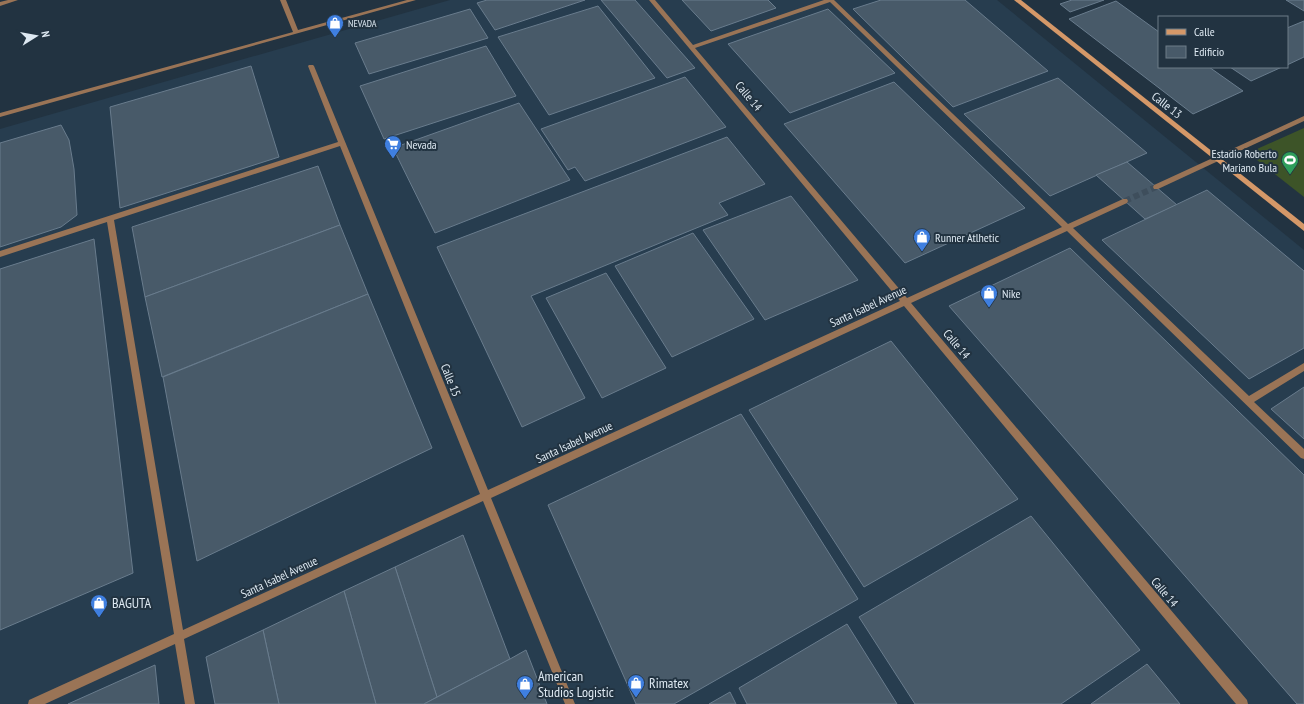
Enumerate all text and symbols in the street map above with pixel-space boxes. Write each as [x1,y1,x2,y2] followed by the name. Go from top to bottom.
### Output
[325,13,345,38] shop icon: NEVADA
[16,16,56,56] north arrow
[1158,16,1288,68] legend
[348,17,377,30] place label: NEVADA
[1194,24,1215,39] text: Calle
[38,30,53,38] text: N
[1194,44,1224,59] text: Edificio
[732,78,766,114] street label: Calle 14
[1149,89,1185,121] street label: Calle 13
[383,134,403,159] supermarket icon: Nevada
[406,137,437,152] place label: Nevada
[1212,146,1277,175] place label: Estadio Roberto Mariano Bula
[1280,150,1300,175] sports icon: Estadio Roberto Mariano Bula
[912,227,932,252] shop icon: Runner Atlhetic
[935,230,1000,245] place label: Runner Atlhetic
[827,282,909,330] street label: Santa Isabel Avenue
[979,283,999,308] shop icon: Nike
[1002,286,1021,301] place label: Nike
[940,326,974,362] street label: Calle 14
[438,361,464,399] street label: Calle 15
[533,418,615,466] street label: Santa Isabel Avenue
[238,553,320,601] street label: Santa Isabel Avenue
[1148,574,1182,610] street label: Calle 14
[89,593,109,618] shop icon: BAGUTA
[112,594,152,612] place label: BAGUTA
[538,667,614,701] place label: American Studios Logistic
[626,673,646,698] shop icon: Rimatex
[515,674,535,699] shop icon: American Studios Logistic
[649,674,689,692] place label: Rimatex

